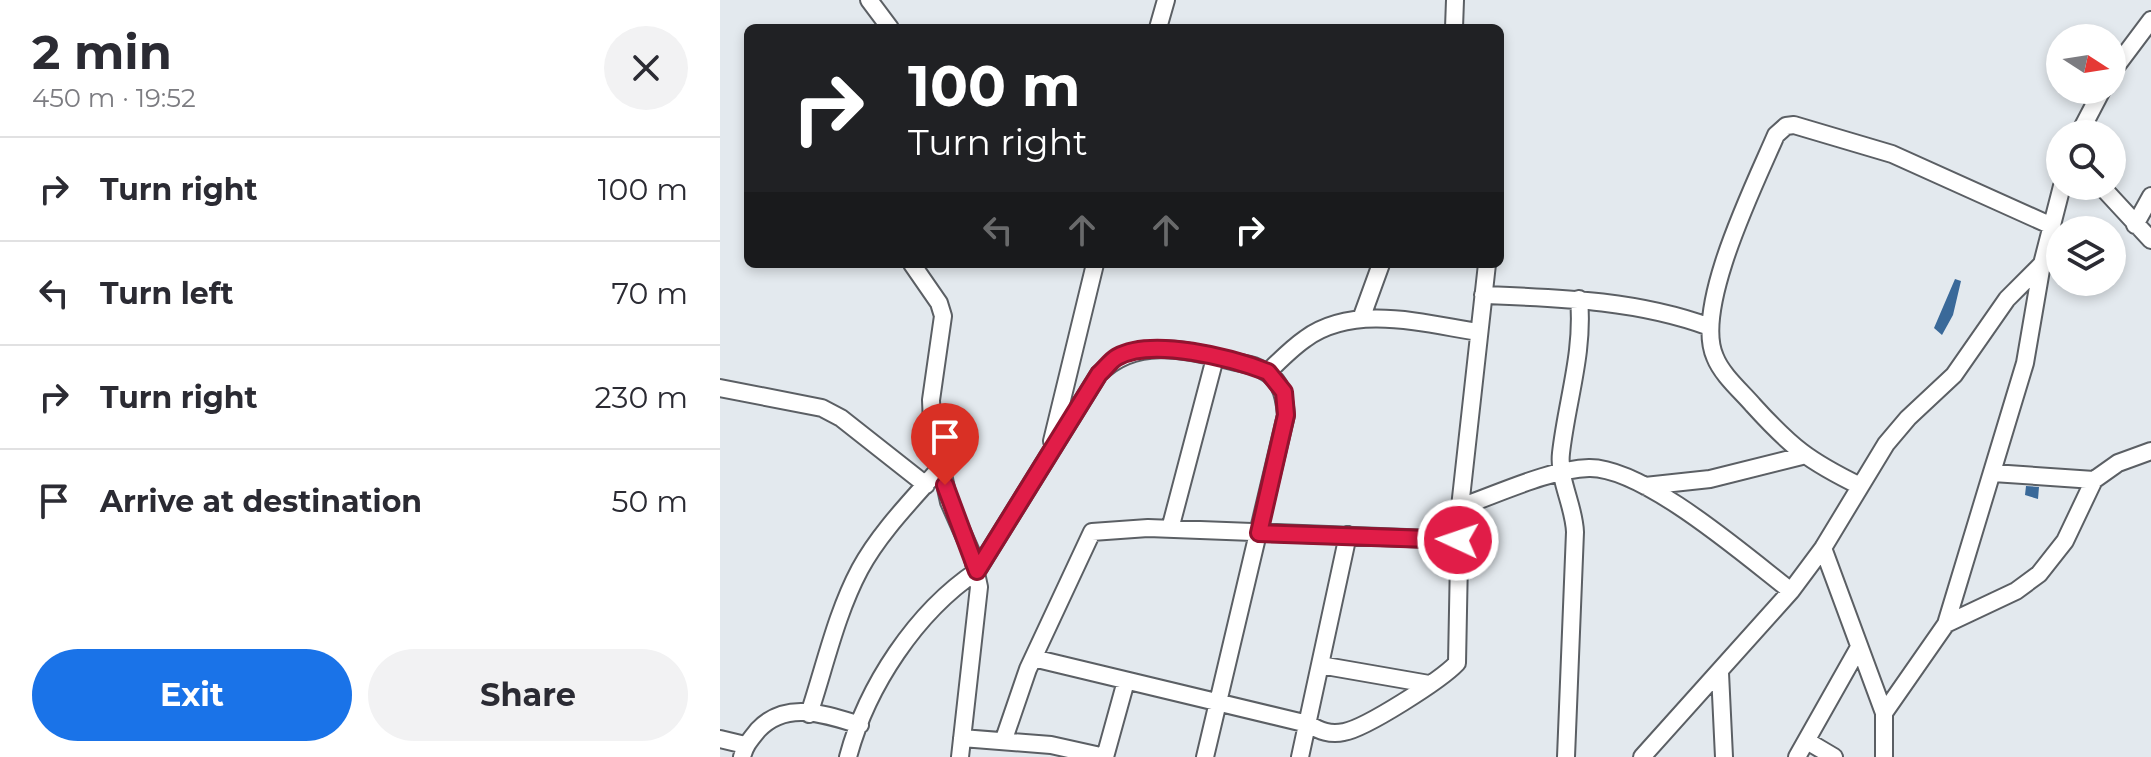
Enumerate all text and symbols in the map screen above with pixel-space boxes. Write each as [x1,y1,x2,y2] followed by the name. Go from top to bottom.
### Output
[32,23,172,81] text: 2 min
[2046,24,2126,104] north arrow
[2046,24,2126,296] map controls
[604,26,688,110] button: close
[908,52,1081,120] text: 100 m
[776,56,880,160] icon: right
[32,82,196,114] text: 450 m · 19:52
[908,120,1088,164] text: Turn right
[2046,120,2126,200] button: search
[32,167,76,211] icon: right
[100,171,257,208] text: Turn right
[598,171,688,208] text: 100 m
[976,208,1020,252] icon: left
[1060,208,1104,252] icon: ahead
[1144,208,1188,252] icon: ahead
[1228,208,1272,252] icon: right
[2046,216,2126,296] button: layers
[32,271,76,315] icon: left
[100,275,233,312] text: Turn left
[611,275,688,312] text: 70 m
[32,375,76,419] icon: right
[100,379,257,416] text: Turn right
[594,379,688,416] text: 230 m
[911,403,979,485] pin
[923,415,967,459] icon: arrive
[32,479,76,523] icon: arrive
[100,483,422,520] text: Arrive at destination
[611,483,688,520] text: 50 m
[1416,498,1500,582] position arrow
[32,649,352,741] button: Exit
[368,649,688,741] button: Share

